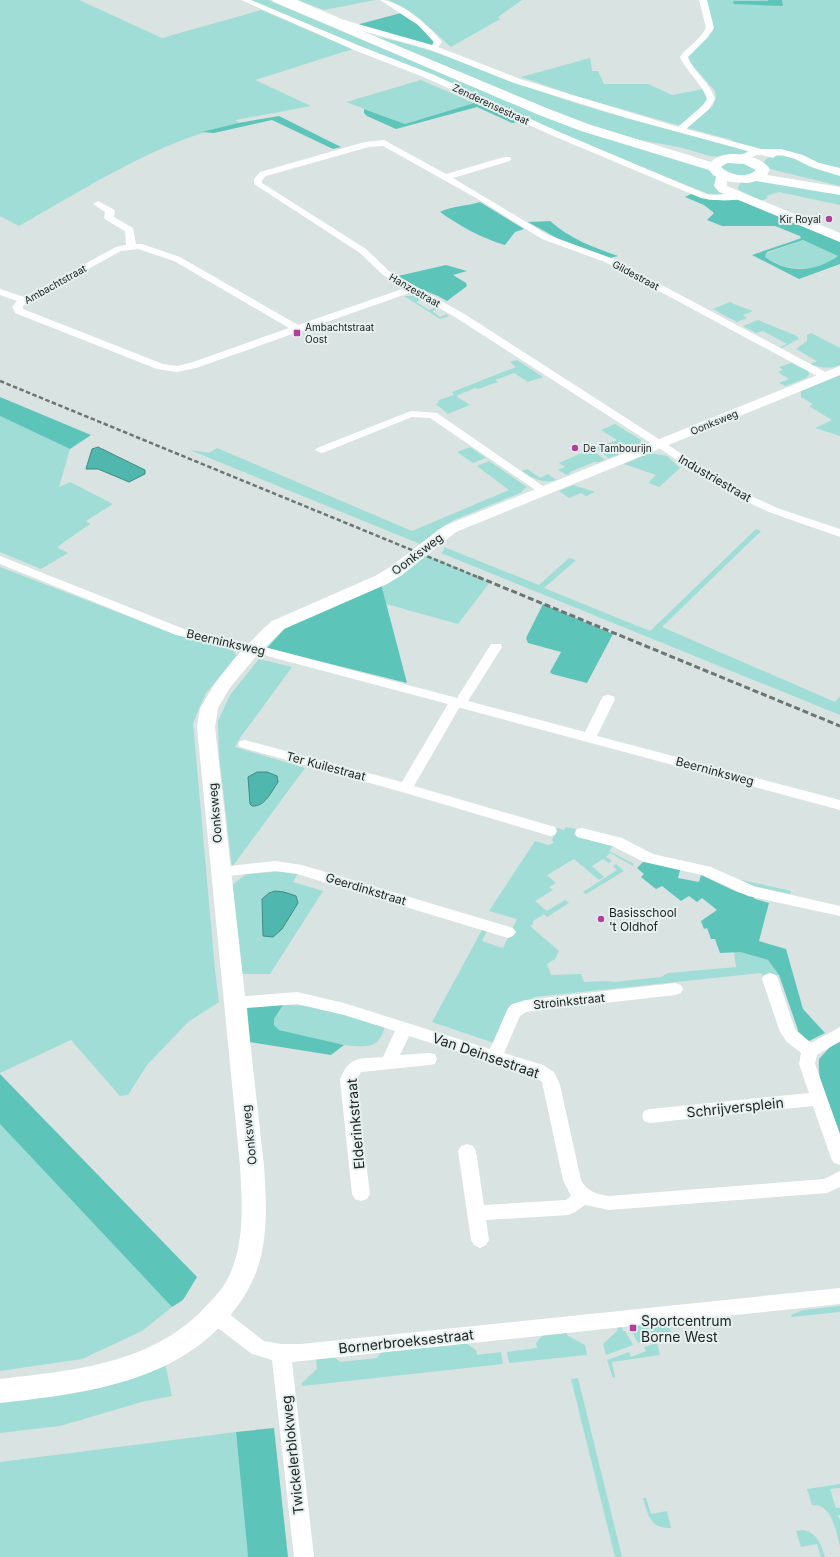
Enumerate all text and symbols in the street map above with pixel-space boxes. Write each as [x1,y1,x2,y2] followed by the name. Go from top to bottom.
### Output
[451,81,532,127] street label: Zenderensestraat
[779,213,821,225] place label: Kir Royal
[824,214,834,224] marker: Kir Royal
[611,258,662,293] street label: Gildestraat
[22,262,89,306] street label: Ambachtstraat
[387,271,443,310] street label: Hanzestraat
[305,321,375,345] place label: Ambachtstraat Oost
[292,328,302,338] marker: Ambachtstraat Oost
[688,407,740,437] street label: Oonksweg
[583,442,652,454] place label: De Tambourijn
[570,443,580,453] marker: De Tambourijn
[676,451,754,505] street label: Industriestraat
[388,530,446,578] street label: Oonksweg
[185,626,267,658] street label: Beerninksweg
[285,748,367,784] street label: Ter Kuilestraat
[674,753,756,789] street label: Beerninksweg
[205,782,225,844] street label: Oonksweg
[324,870,408,908] street label: Geerdinkstraat
[609,905,677,934] place label: Basisschool 't Oldhof
[596,914,606,924] marker: Basisschool 't Oldhof
[532,990,606,1012] street label: Stroinkstraat
[430,1029,542,1081] street label: Van Deinsestraat
[343,1078,367,1170] street label: Elderinkstraat
[686,1093,784,1121] street label: Schrijversplein
[238,1104,260,1166] street label: Oonksweg
[641,1312,732,1345] place label: Sportcentrum Borne West
[628,1323,638,1333] marker: Sportcentrum Borne West
[338,1325,475,1357] street label: Bornerbroeksestraat
[277,1395,307,1515] street label: Twickelerblokweg

